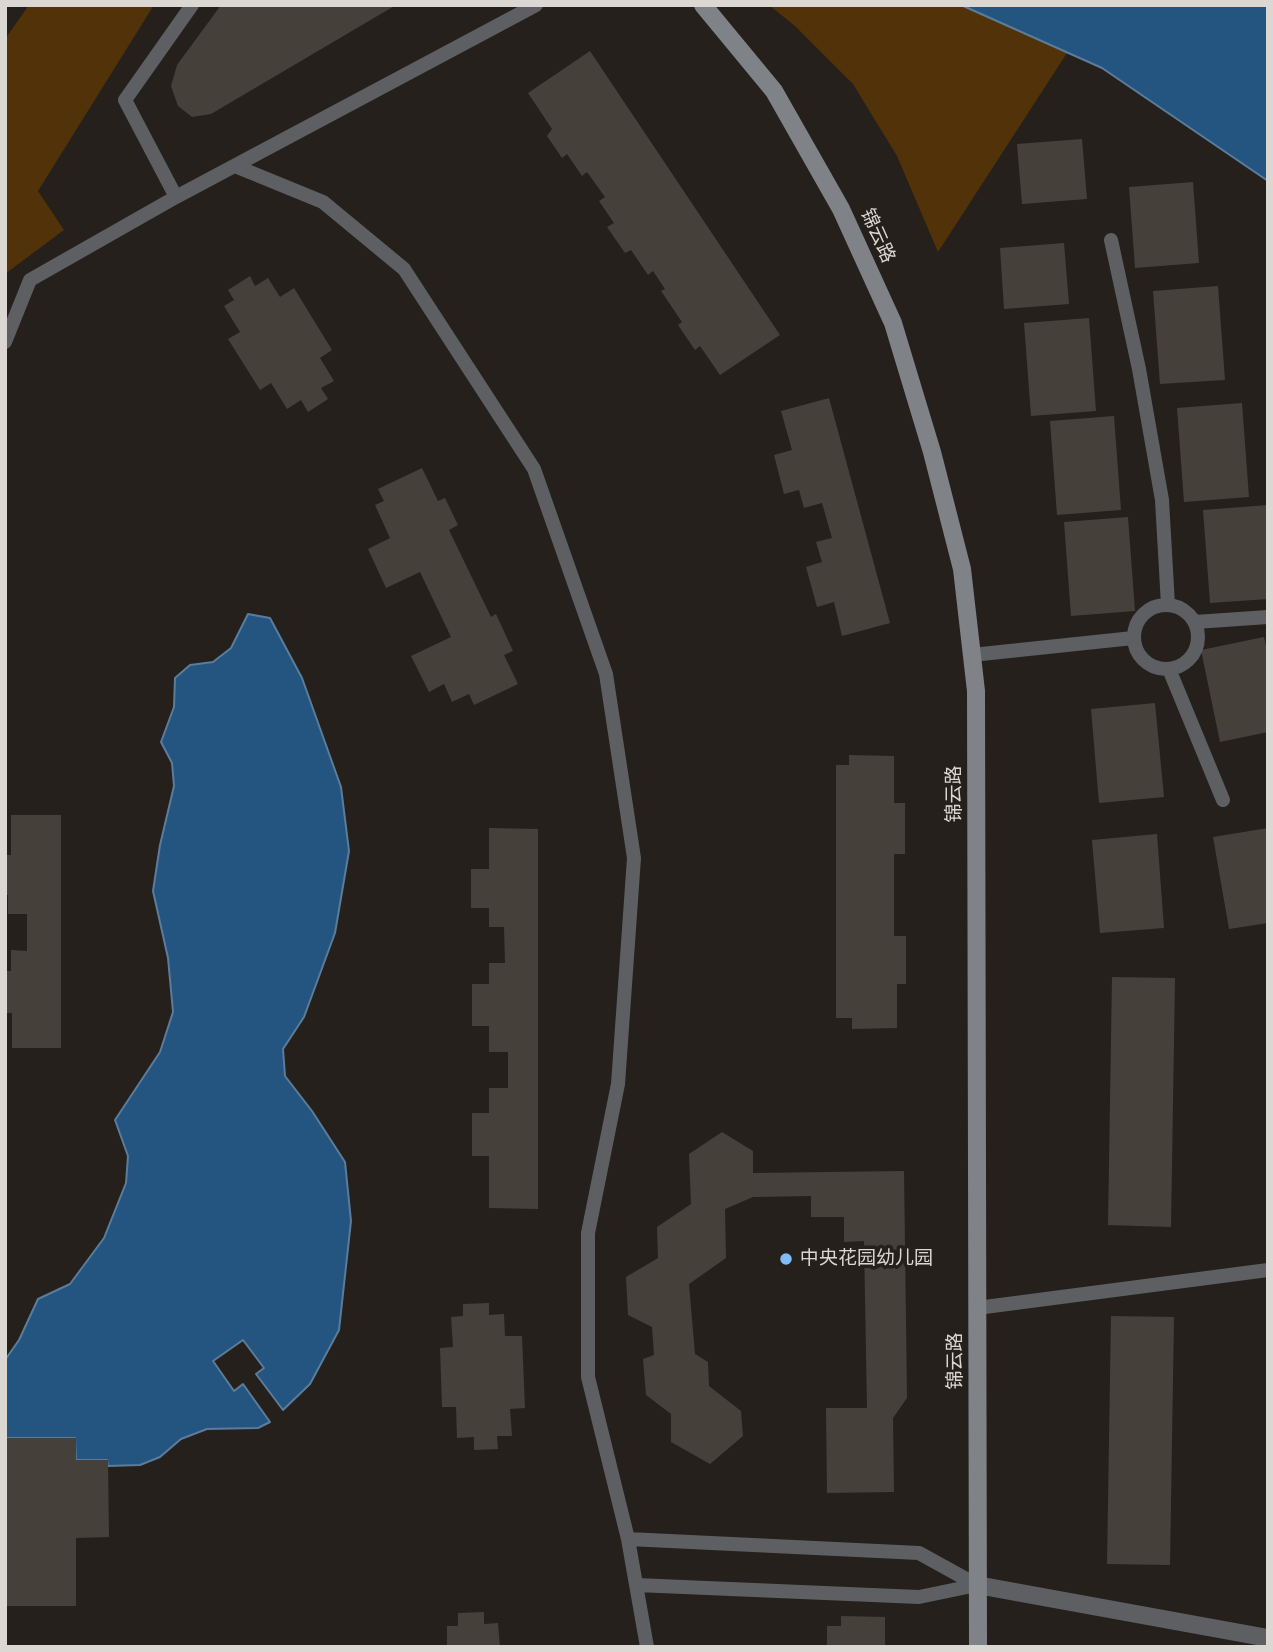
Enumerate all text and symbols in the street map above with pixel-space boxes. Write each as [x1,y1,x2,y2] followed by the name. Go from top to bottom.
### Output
[855,205,899,267] street label: 锦云路
[944,766,966,822] street label: 锦云路
[800,1248,933,1270] place label: 中央花园幼儿园
[778,1251,794,1267] marker: 中央花园幼儿园
[945,1333,967,1389] street label: 锦云路

